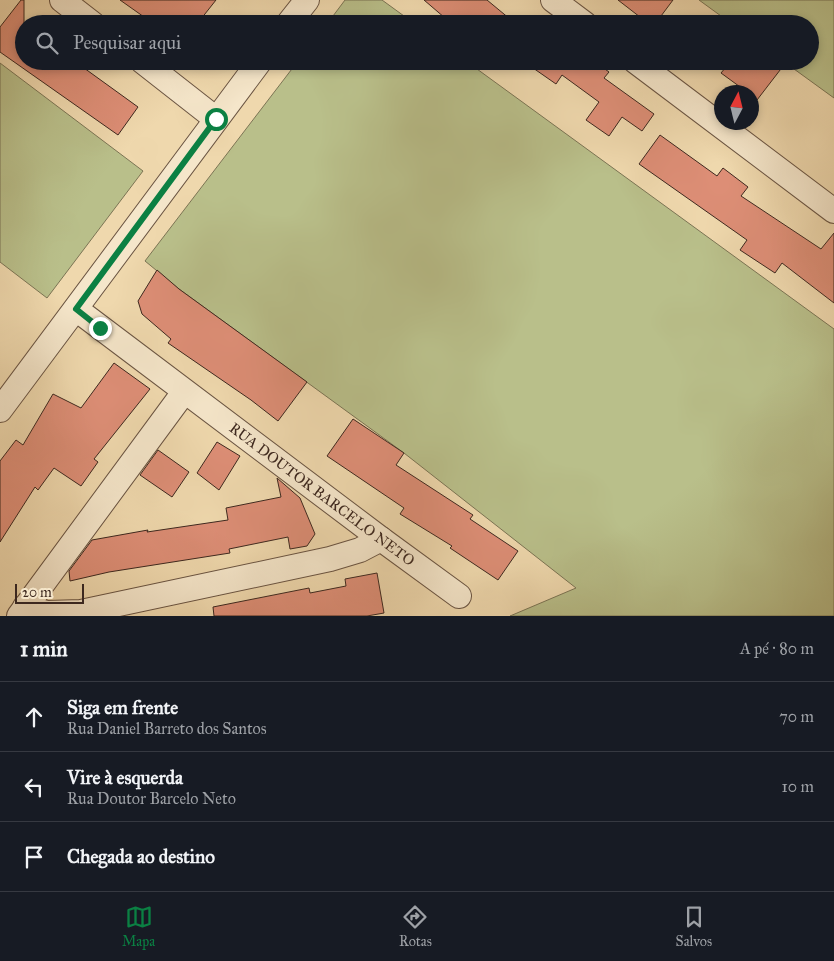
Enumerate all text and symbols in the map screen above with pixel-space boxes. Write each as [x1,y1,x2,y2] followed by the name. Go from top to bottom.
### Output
[15,15,819,70] search box
[33,29,61,57] icon: search
[73,31,181,54] text: Pesquisar aqui
[714,85,759,130] north arrow
[205,108,228,131] route start
[89,317,112,340] route end
[226,419,418,570] street label: RUA DOUTOR BARCELO NETO
[15,581,84,604] scale bar
[22,584,52,601] text: 20 m
[20,636,68,662] text: 1 min
[740,639,814,658] text: A pé · 80 m
[67,696,178,719] text: Siga em frente
[20,703,48,731] icon: ahead
[779,707,814,726] text: 70 m
[67,719,267,738] text: Rua Daniel Barreto dos Santos
[67,766,183,789] text: Vire à esquerda
[20,773,48,801] icon: left
[782,777,814,796] text: 10 m
[67,789,236,808] text: Rua Doutor Barcelo Neto
[20,843,48,871] icon: arrive
[67,845,215,868] text: Chegada ao destino
[122,903,155,950] tab: Mapa
[399,903,432,950] tab: Rotas
[676,903,712,950] tab: Salvos

